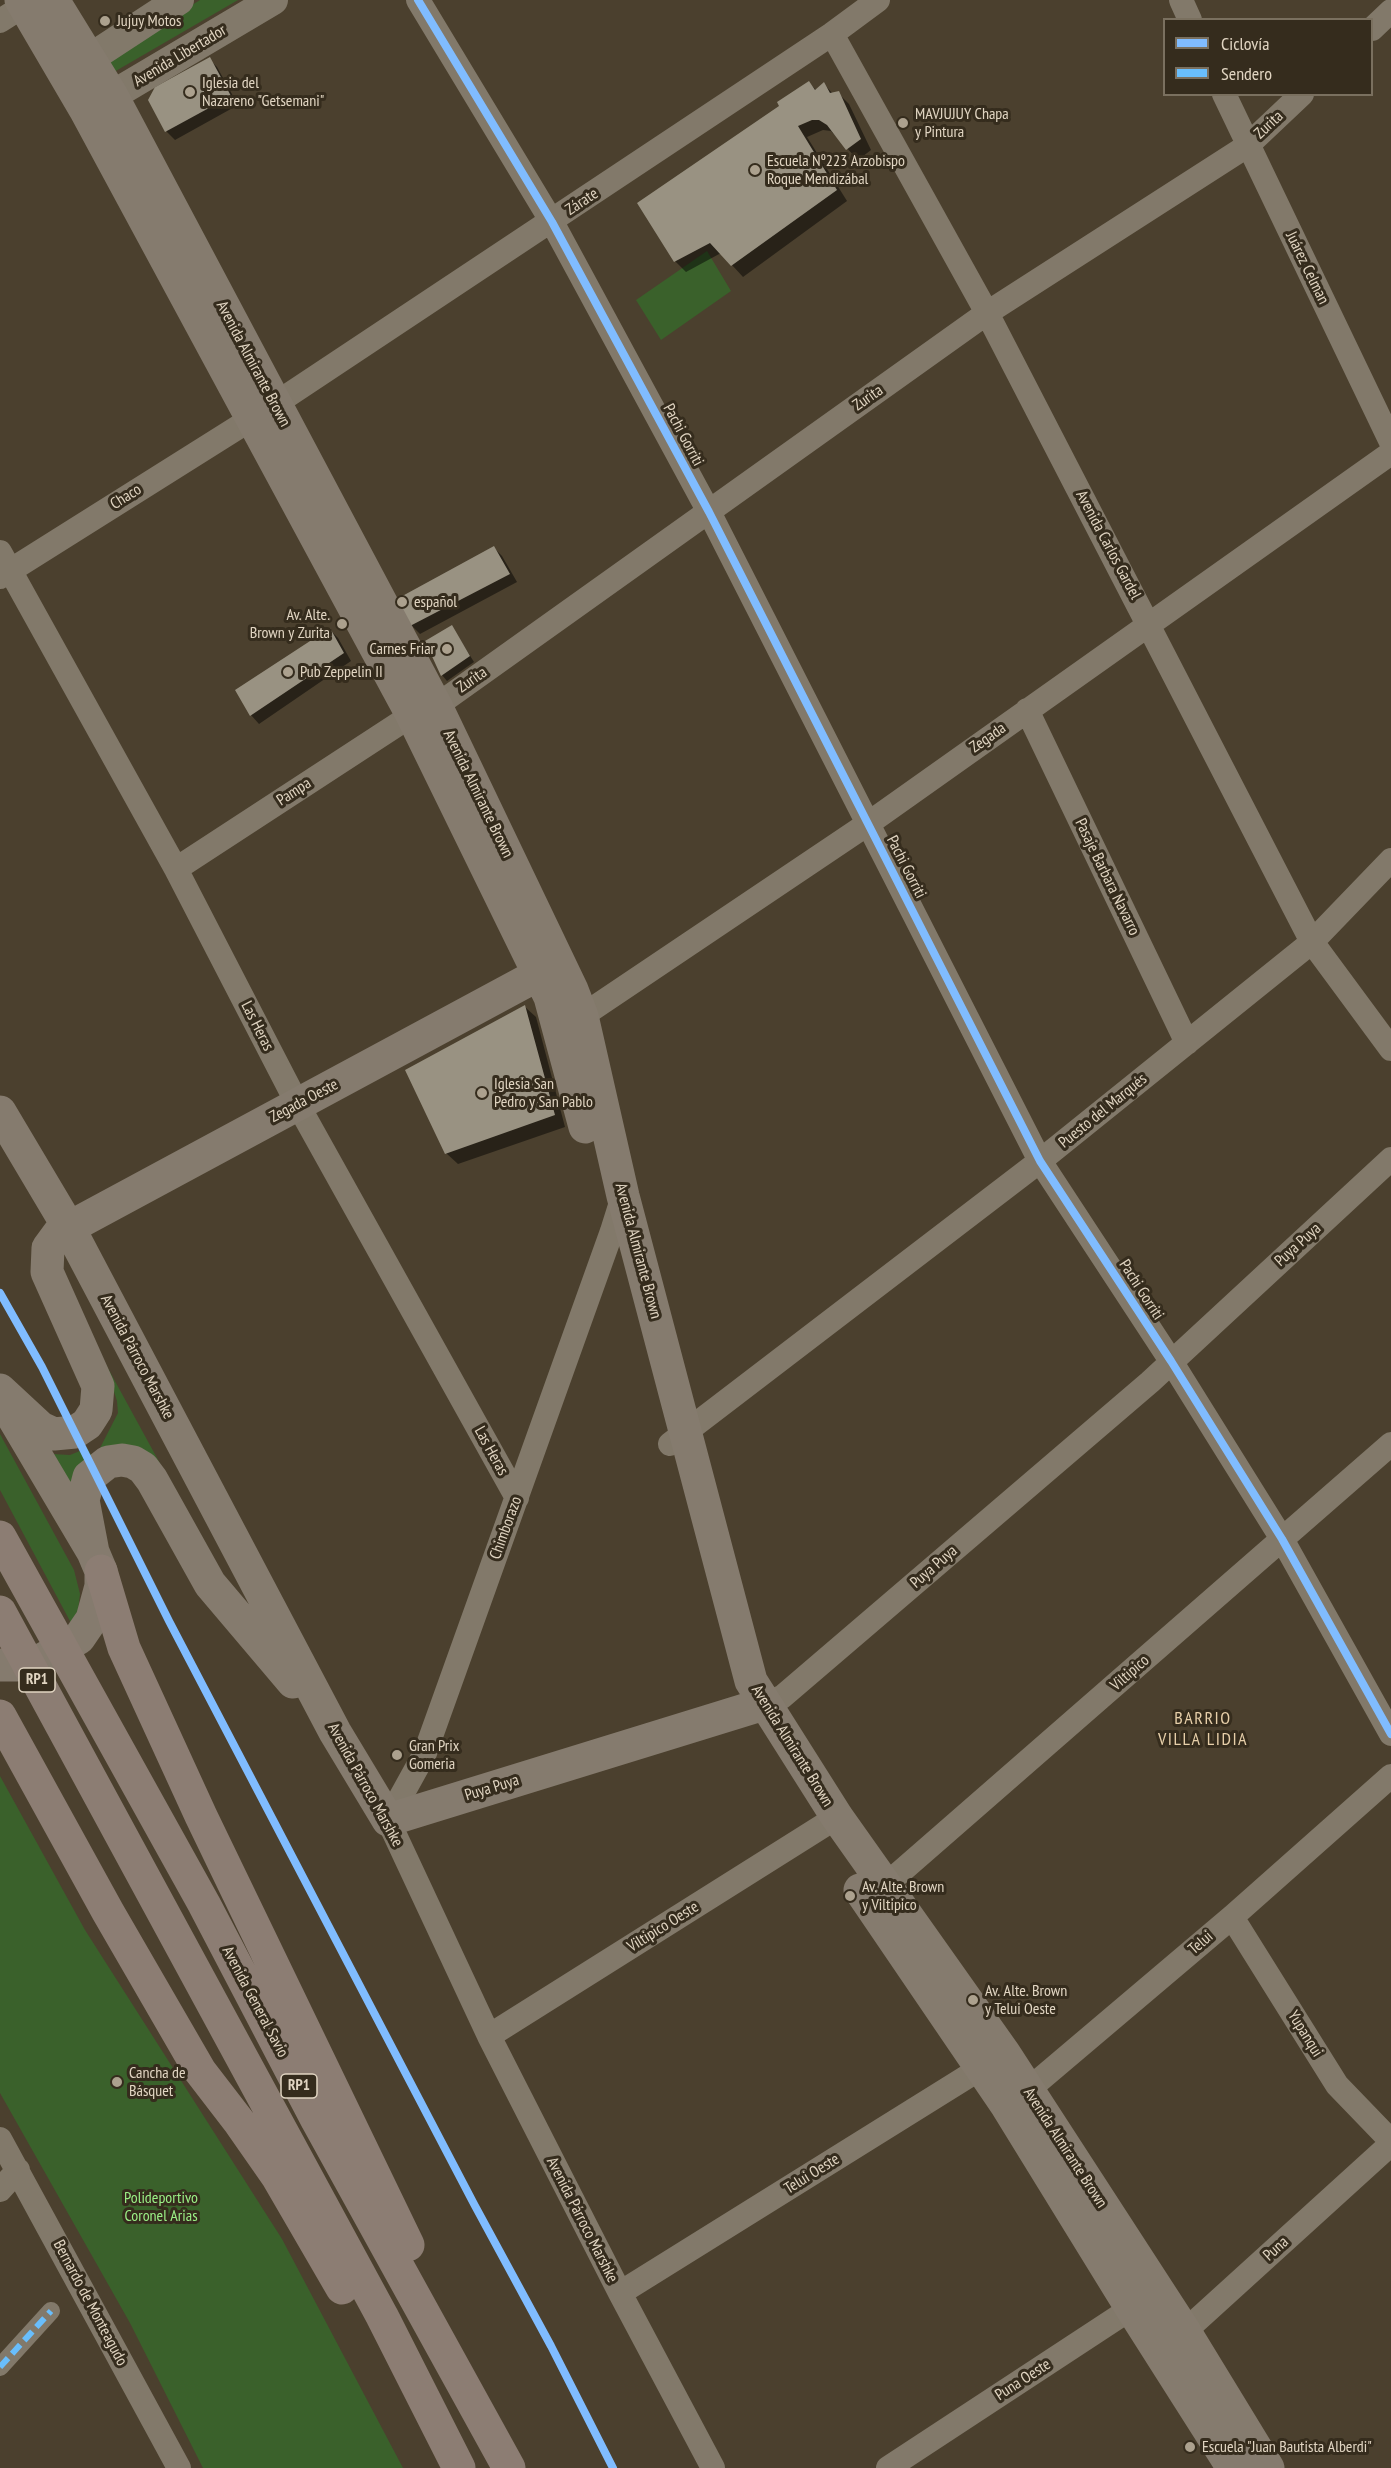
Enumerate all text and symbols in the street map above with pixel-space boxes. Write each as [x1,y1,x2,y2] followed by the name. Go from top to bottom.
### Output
[117,11,181,31] place label: Jujuy Motos
[98,14,112,28] marker: Jujuy Motos
[1163,18,1373,96] legend
[130,21,230,91] street label: Avenida Libertador
[1221,32,1269,55] text: Ciclovía
[1221,62,1272,85] text: Sendero
[202,73,324,111] place label: Iglesia del Nazareno "Getsemani"
[183,85,197,99] marker: Iglesia del Nazareno "Getsemani"
[915,104,1009,142] place label: MAVJUJUY Chapa y Pintura
[1251,107,1287,143] street label: Zurita
[896,116,910,130] marker: MAVJUJUY Chapa y Pintura
[767,151,905,189] place label: Escuela Nº223 Arzobispo Roque Mendizábal
[748,163,762,177] marker: Escuela Nº223 Arzobispo Roque Mendizábal
[562,184,602,220] street label: Zárate
[1281,229,1333,307] street label: Juárez Celman
[212,298,294,430] street label: Avenida Almirante Brown
[849,381,887,415] street label: Zurita
[659,401,707,469] street label: Pachi Gorriti
[107,480,145,514] street label: Chaco
[1071,487,1145,603] street label: Avenida Carlos Gardel
[414,592,457,612] place label: español
[395,595,409,609] marker: español
[250,605,330,643] place label: Av. Alte. Brown y Zurita
[335,617,349,631] marker: Av. Alte. Brown y Zurita
[369,639,435,659] place label: Carnes Friar
[440,642,454,656] marker: Carnes Friar
[300,662,383,682] place label: Pub Zeppelin II
[453,663,491,697] street label: Zurita
[281,665,295,679] marker: Pub Zeppelin II
[966,719,1010,757] street label: Zegada
[439,727,517,861] street label: Avenida Almirante Brown
[273,774,315,810] street label: Pampa
[1070,815,1144,939] street label: Pasaje Barbara Navarro
[882,832,930,902] street label: Pachi Gorriti
[236,998,278,1054] street label: Las Heras
[1055,1070,1151,1152] street label: Puesto del Marqués
[494,1074,593,1112] place label: Iglesia San Pedro y San Pablo
[267,1075,341,1127] street label: Zegada Oeste
[475,1086,489,1100] marker: Iglesia San Pedro y San Pablo
[611,1181,665,1321] street label: Avenida Almirante Brown
[1271,1219,1325,1271] street label: Puya Puya
[1115,1256,1167,1324] street label: Pachi Gorriti
[96,1291,178,1423] street label: Avenida Párroco Marshke
[470,1423,512,1479] street label: Las Heras
[486,1494,526,1562] street label: Chimborazo
[907,1541,961,1593] street label: Puya Puya
[1107,1651,1153,1695] street label: Viltipico
[19,1668,55,1692] road number: RP1
[747,1682,837,1810] street label: Avenida Almirante Brown
[1158,1708,1248,1750] district label: BARRIO VILLA LIDIA
[323,1720,407,1850] street label: Avenida Párroco Marshke
[409,1736,459,1774] place label: Gran Prix Gomeria
[390,1748,404,1762] marker: Gran Prix Gomeria
[463,1771,521,1805] street label: Puya Puya
[862,1877,944,1915] place label: Av. Alte. Brown y Viltipico
[843,1889,857,1903] marker: Av. Alte. Brown y Viltipico
[624,1898,702,1956] street label: Viltipico Oeste
[1185,1927,1217,1959] street label: Telui
[218,1943,292,2061] street label: Avenida General Savio
[985,1981,1067,2019] place label: Av. Alte. Brown y Telui Oeste
[966,1993,980,2007] marker: Av. Alte. Brown y Telui Oeste
[1283,2007,1327,2061] street label: Yupanqui
[129,2063,186,2101] place label: Cancha de Básquet
[281,2074,317,2098] road number: RP1
[110,2075,124,2089] marker: Cancha de Básquet
[1019,2084,1111,2212] street label: Avenida Almirante Brown
[781,2150,843,2198] street label: Telui Oeste
[542,2154,622,2286] street label: Avenida Párroco Marshke
[124,2188,198,2226] park label: Polideportivo Coronel Arias
[1259,2233,1293,2265] street label: Puna
[49,2237,131,2369] street label: Bernardo de Monteagudo
[992,2355,1054,2405] street label: Puna Oeste
[1202,2437,1372,2457] place label: Escuela "Juan Bautista Alberdi"
[1183,2440,1197,2454] marker: Escuela "Juan Bautista Alberdi"

